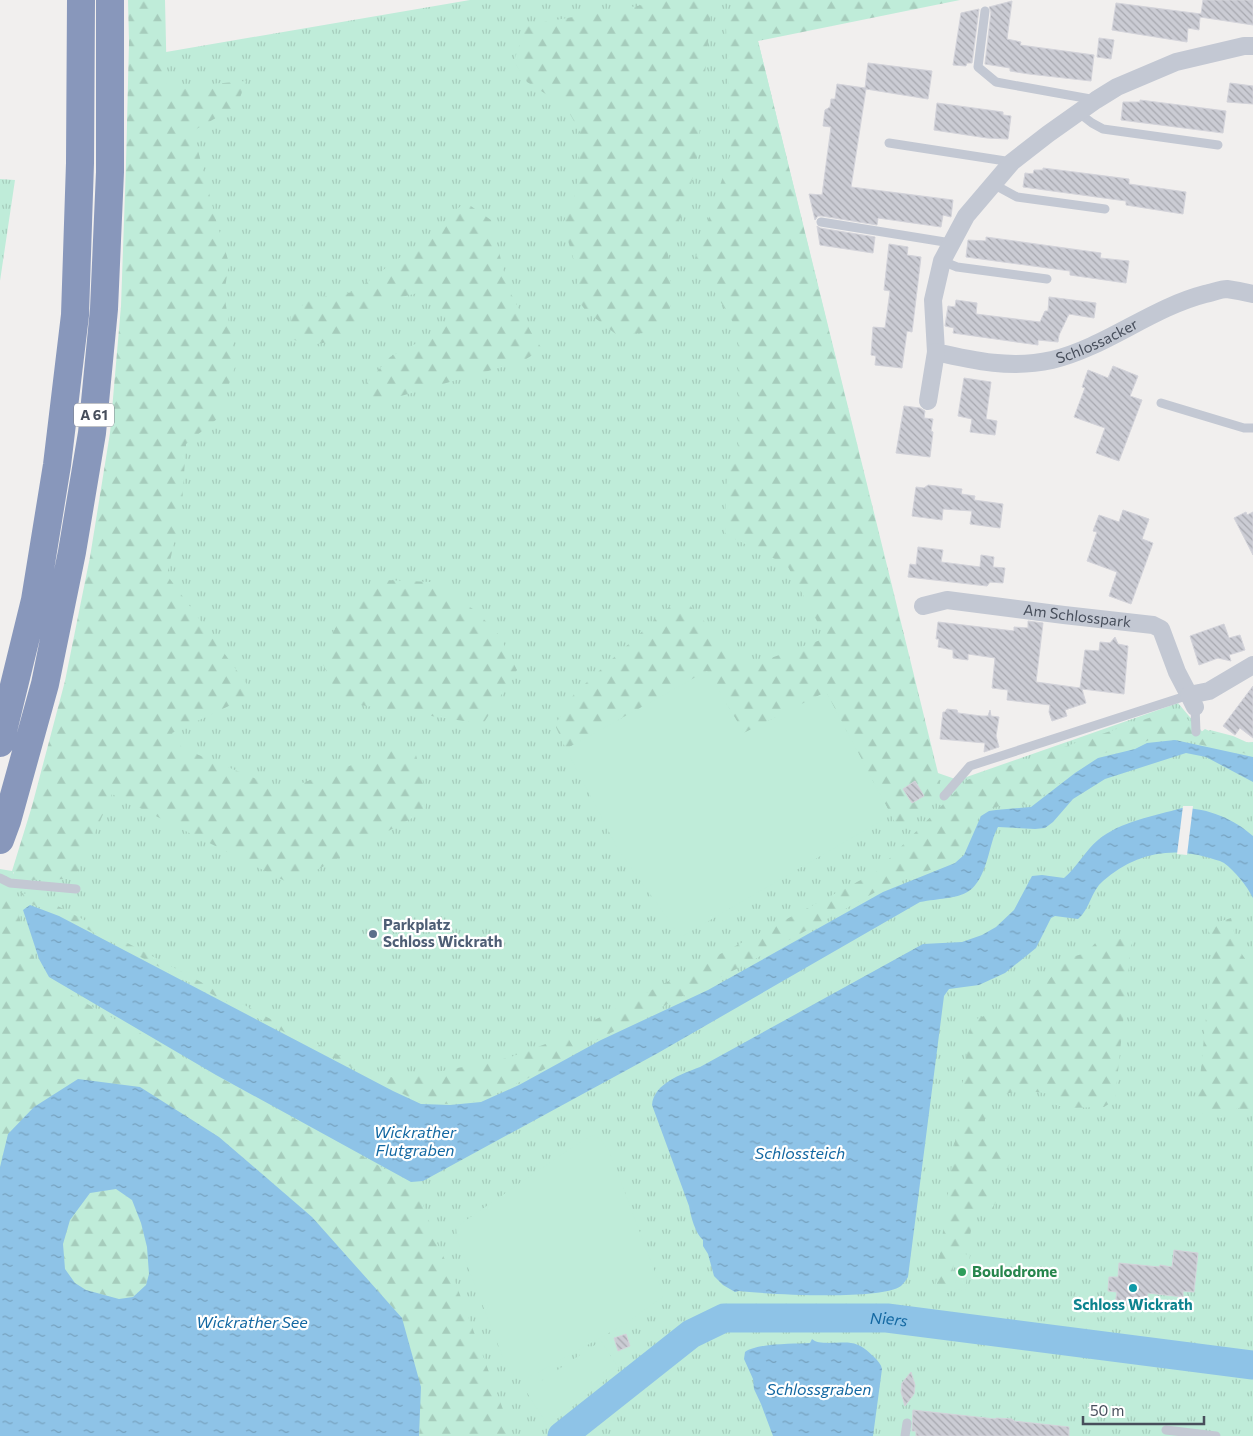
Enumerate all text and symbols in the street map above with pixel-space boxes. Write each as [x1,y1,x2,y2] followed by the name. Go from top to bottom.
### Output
[1054,314,1140,367] street label: Schlossacker
[74,404,114,426] road number: A 61
[1022,600,1132,630] street label: Am Schlosspark
[383,915,502,950] place label: Parkplatz Schloss Wickrath
[367,928,379,940] marker: Parkplatz Schloss Wickrath
[374,1122,457,1159] water label: Wickrather Flutgraben
[755,1143,845,1162] water label: Schlossteich
[972,1262,1057,1280] place label: Boulodrome
[956,1266,968,1278] marker: Boulodrome
[1127,1282,1139,1294] marker: Schloss Wickrath
[1073,1295,1193,1313] place label: Schloss Wickrath
[870,1308,909,1330] water label: Niers
[196,1312,308,1331] water label: Wickrather See
[767,1379,871,1398] water label: Schlossgraben
[1083,1394,1204,1426] scale bar
[1090,1401,1124,1419] text: 50 m

